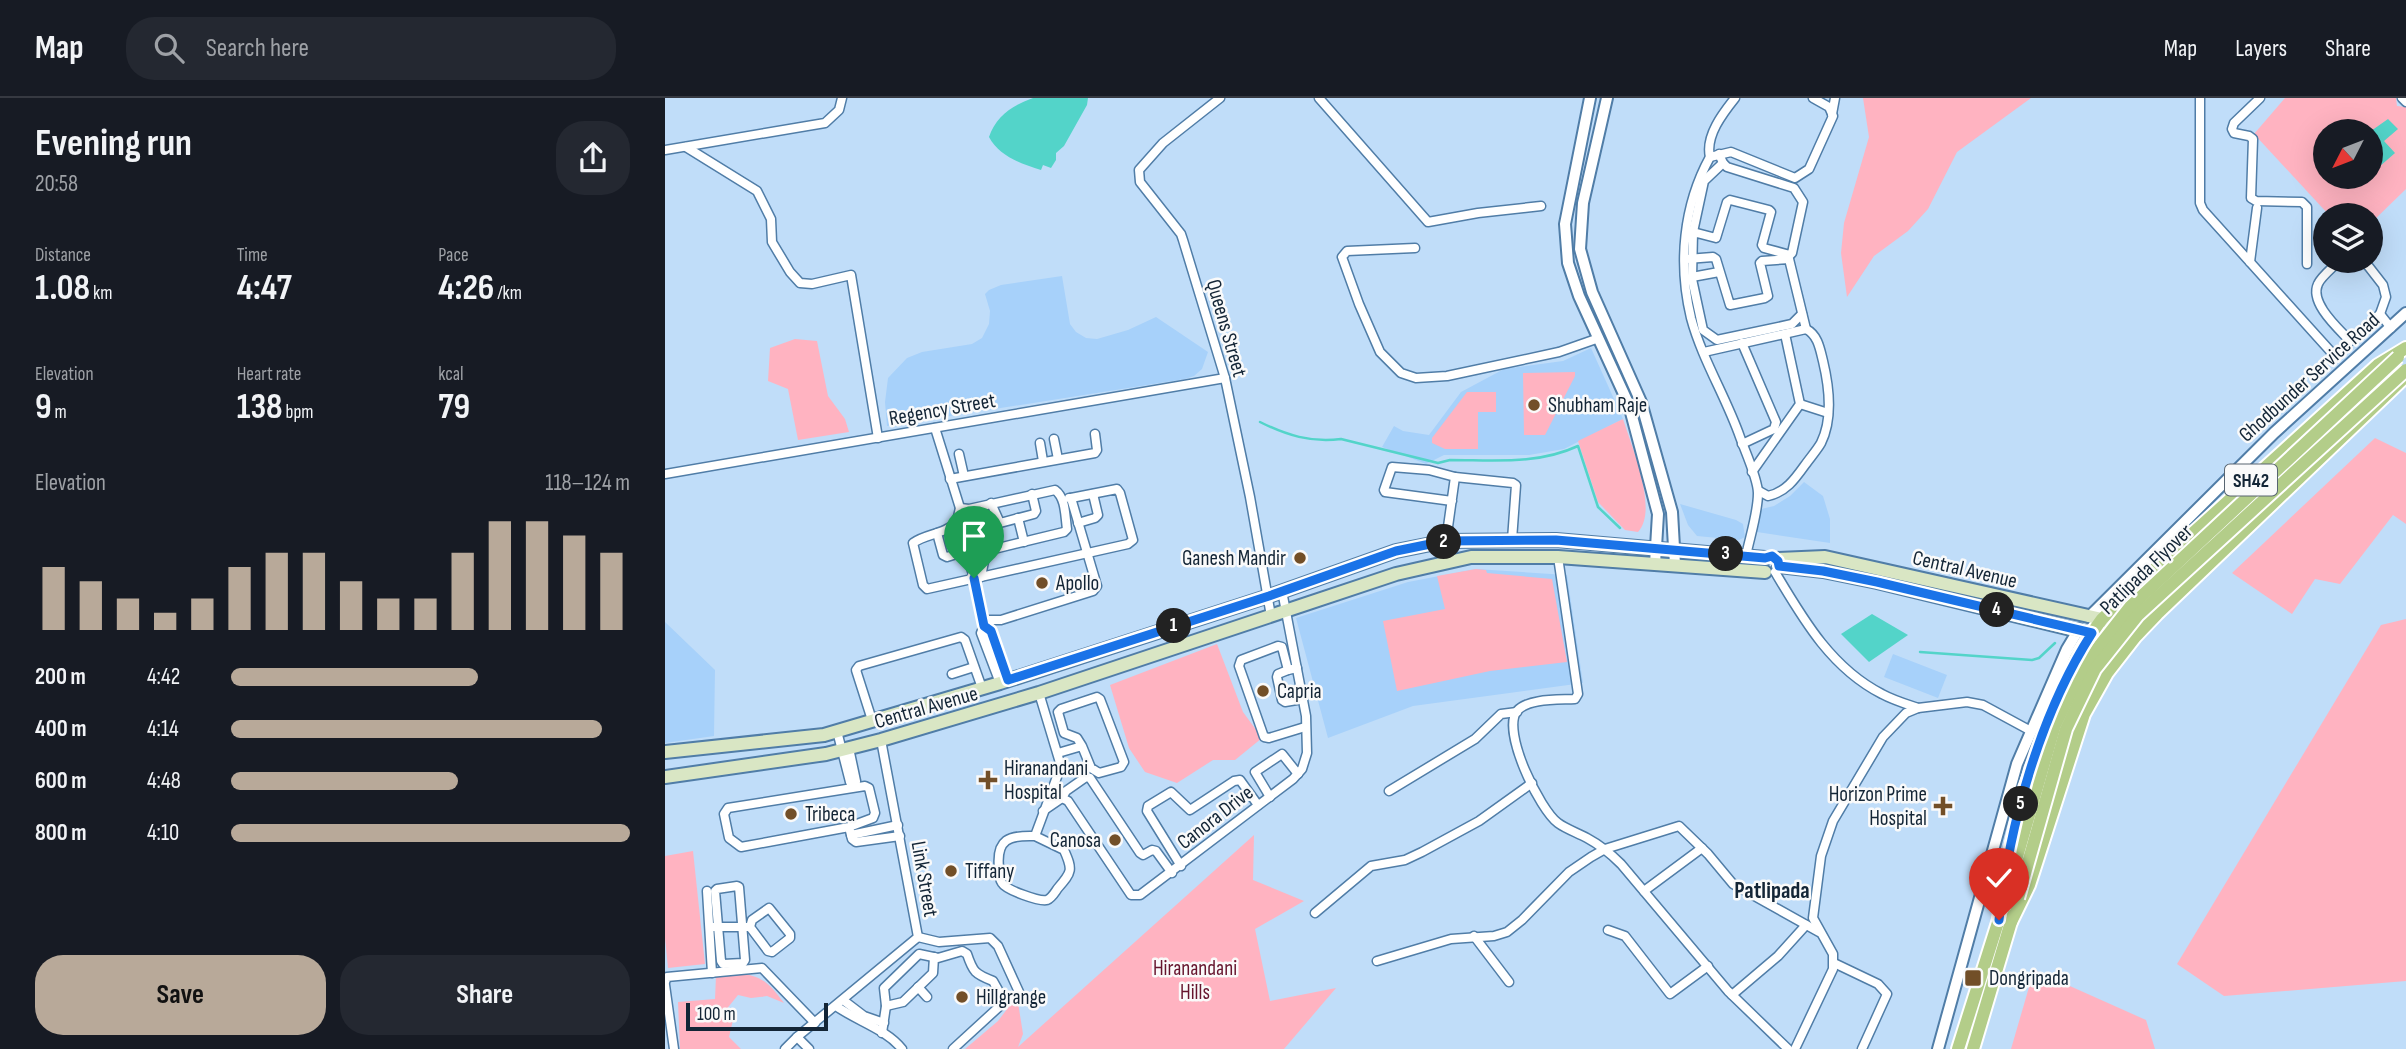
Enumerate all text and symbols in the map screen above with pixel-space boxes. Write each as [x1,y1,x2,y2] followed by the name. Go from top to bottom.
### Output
[126,17,616,80] search box
[35,28,84,68] text: Map
[150,29,188,67] icon: search
[206,33,309,64] text: Search here
[2164,34,2197,63] text: Map
[2235,34,2287,63] text: Layers
[2325,34,2371,63] text: Share
[2313,119,2383,189] north arrow
[2313,119,2383,273] map controls
[35,121,192,166] text: Evening run
[556,121,630,195] button: share
[35,170,78,198] text: 20:58
[2313,203,2383,273] button: layers
[35,244,91,267] text: Distance
[237,244,268,267] text: Time
[438,244,469,267] text: Pace
[35,267,90,310] text: 1.08
[237,267,292,310] text: 4:47
[438,267,494,310] text: 4:26
[1201,277,1252,380] street label: Queens Street
[90,282,112,305] text: km
[494,282,522,305] text: /km
[2234,308,2385,447] street label: Ghodbunder Service Road
[35,363,94,386] text: Elevation
[237,363,302,386] text: Heart rate
[438,363,463,386] text: kcal
[35,386,52,429] text: 9
[237,386,283,429] text: 138
[438,386,470,429] text: 79
[887,388,997,431] street label: Regency Street
[1548,393,1647,418] place label: Shubham Raje
[1526,397,1542,413] marker: Shubham Raje
[52,401,67,424] text: m
[283,401,314,424] text: bpm
[2225,464,2277,496] road number: SH42
[35,469,106,497] text: Elevation
[545,469,630,497] text: 118–124 m
[944,506,1004,578] pin
[955,517,993,555] icon: arrive
[2095,519,2198,620] street label: Patlipada Flyover
[1427,524,1461,560] pin: 2
[1439,530,1448,553] text: 2
[1709,536,1743,572] pin: 3
[1721,542,1730,565] text: 3
[1910,545,2020,594] street label: Central Avenue
[1182,546,1286,571] place label: Ganesh Mandir
[1292,550,1308,566] marker: Ganesh Mandir
[1055,571,1099,596] place label: Apollo
[1034,575,1050,591] marker: Apollo
[1979,592,2015,628] pin: 4
[1992,598,2001,621] text: 4
[1156,608,1191,644] pin: 1
[1170,614,1177,637] text: 1
[35,663,86,691] text: 200 m
[147,663,180,691] text: 4:42
[1277,679,1322,704] place label: Capria
[872,681,981,734] street label: Central Avenue
[1255,683,1271,699] marker: Capria
[35,715,86,743] text: 400 m
[147,715,179,743] text: 4:14
[1004,756,1088,805] place label: Hiranandani Hospital
[35,767,87,795] text: 600 m
[147,767,181,795] text: 4:48
[978,770,998,790] marker: Hiranandani Hospital
[1172,780,1258,855] street label: Canora Drive
[1829,782,1927,831] place label: Horizon Prime Hospital
[2003,786,2039,822] pin: 5
[2016,792,2025,815] text: 5
[1933,796,1953,816] marker: Horizon Prime Hospital
[805,802,855,827] place label: Tribeca
[783,806,799,822] marker: Tribeca
[35,819,87,847] text: 800 m
[147,819,179,847] text: 4:10
[1050,828,1101,853] place label: Canosa
[1107,832,1123,848] marker: Canosa
[906,839,943,919] street label: Link Street
[1969,848,2029,920] pin
[965,859,1014,884] place label: Tiffany
[1980,859,2018,897] icon: check
[943,863,959,879] marker: Tiffany
[1734,877,1810,905] district label: Patlipada
[35,955,326,1035] button: Save
[340,955,630,1035] button: Share
[1153,956,1237,1005] park label: Hiranandani Hills
[1989,966,2069,991] place label: Dongripada
[1963,968,1983,988] marker: Dongripada
[976,985,1046,1010] place label: Hillgrange
[954,989,970,1005] marker: Hillgrange
[686,1000,828,1032] scale bar
[697,1003,736,1026] text: 100 m

